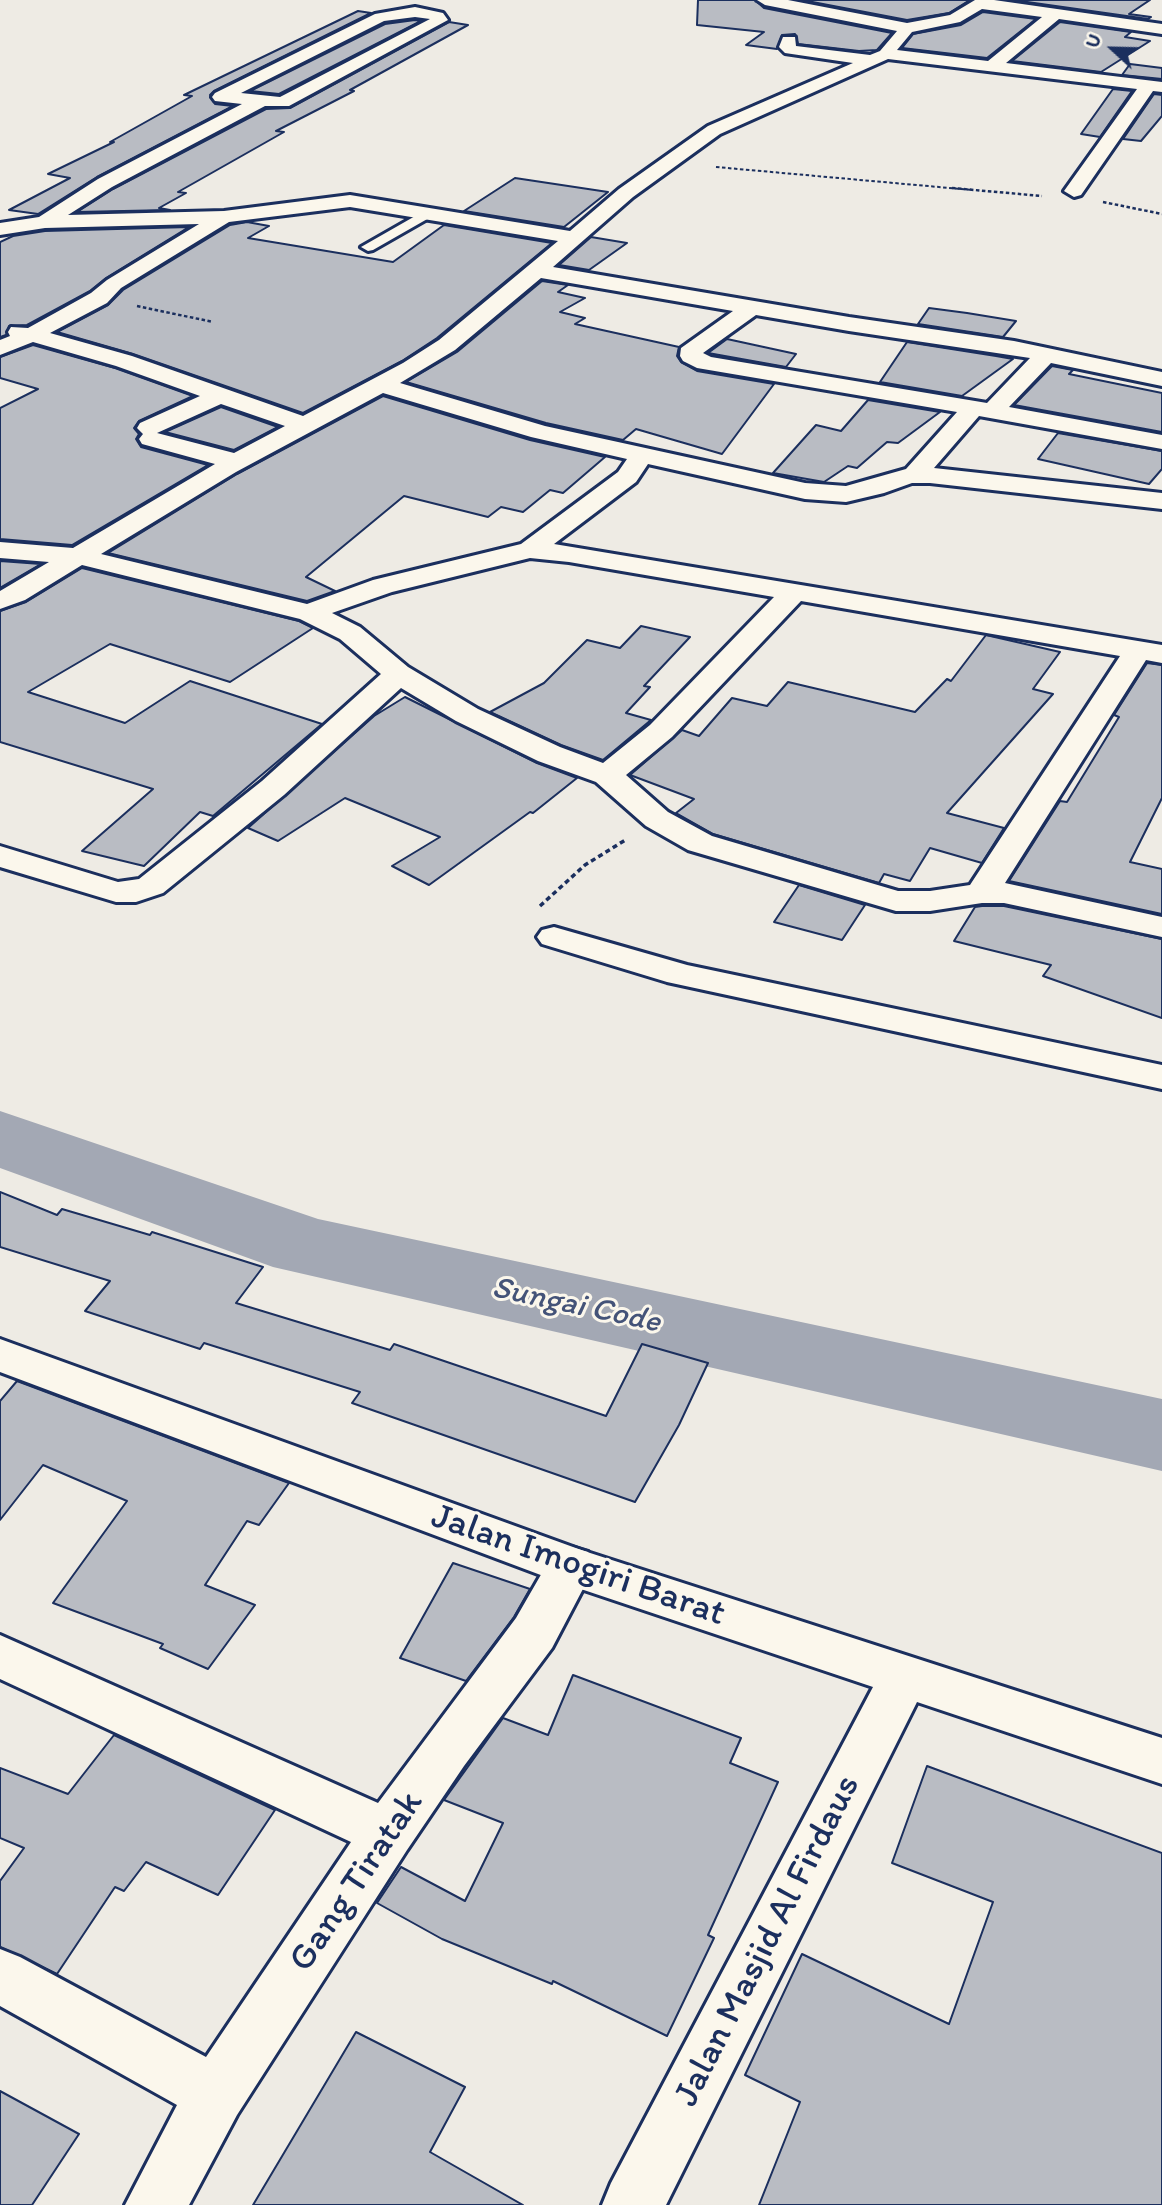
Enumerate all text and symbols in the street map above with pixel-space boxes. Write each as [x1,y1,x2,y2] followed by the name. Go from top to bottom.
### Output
[1078,14,1148,84] north arrow
[1080,31,1106,51] text: U
[488,1269,664,1343] water label: Sungai Code
[425,1495,731,1637] street label: Jalan Imogiri Barat
[665,1768,871,2114] street label: Jalan Masjid Al Firdaus
[280,1783,434,1981] street label: Gang Tiratak

